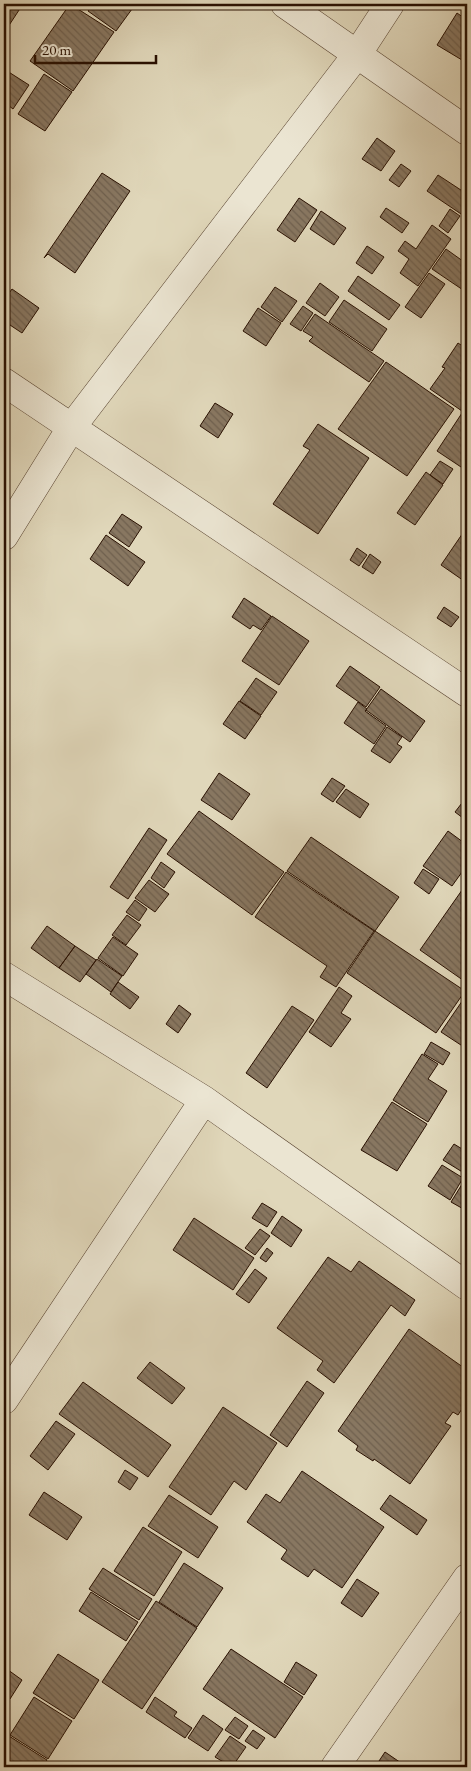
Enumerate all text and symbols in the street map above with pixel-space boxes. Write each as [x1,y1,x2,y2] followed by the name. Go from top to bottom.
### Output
[35,32,156,64] scale bar
[42,40,71,59] text: 20 m

